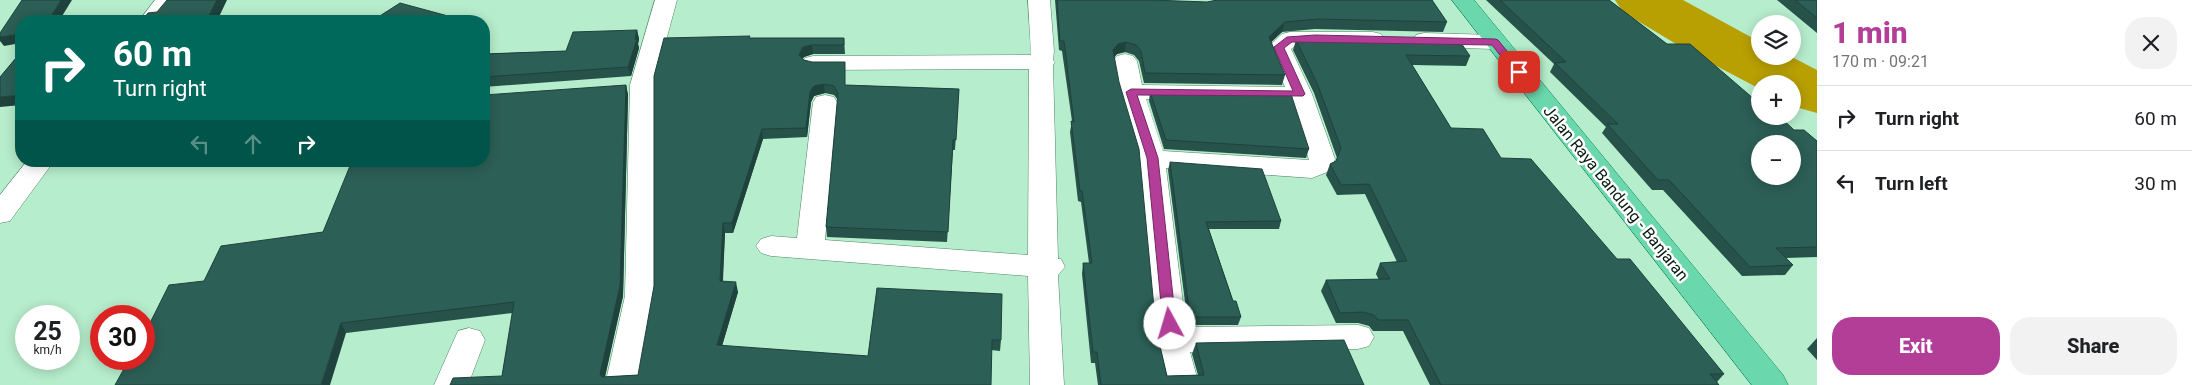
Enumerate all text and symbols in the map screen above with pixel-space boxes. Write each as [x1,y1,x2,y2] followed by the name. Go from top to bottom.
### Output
[1751,15,1801,185] map controls
[1751,15,1801,65] button: layers
[1832,15,1908,50] text: 1 min
[2125,17,2177,69] button: close
[113,34,192,75] text: 60 m
[30,35,95,100] icon: right
[1498,51,1540,93] pin
[1832,52,1929,71] text: 170 m · 09:21
[1505,58,1533,86] icon: arrive
[1751,75,1801,125] button: +
[113,76,207,101] text: Turn right
[1539,102,1693,284] street label: Jalan Raya Bandung - Banjaran
[1832,104,1860,132] icon: right
[1875,107,1959,130] text: Turn right
[2134,107,2177,130] text: 60 m
[186,130,214,158] icon: left
[239,130,267,158] icon: ahead
[292,130,320,158] icon: right
[1751,135,1801,185] button: −
[1832,169,1860,197] icon: left
[1875,172,1948,195] text: Turn left
[2134,172,2177,195] text: 30 m
[1143,297,1195,349] position arrow
[90,305,155,370] speed limit sign: 30
[33,317,62,346] text: 25
[1832,317,2000,375] button: Exit
[2010,317,2177,375] button: Share
[33,343,62,357] text: km/h

